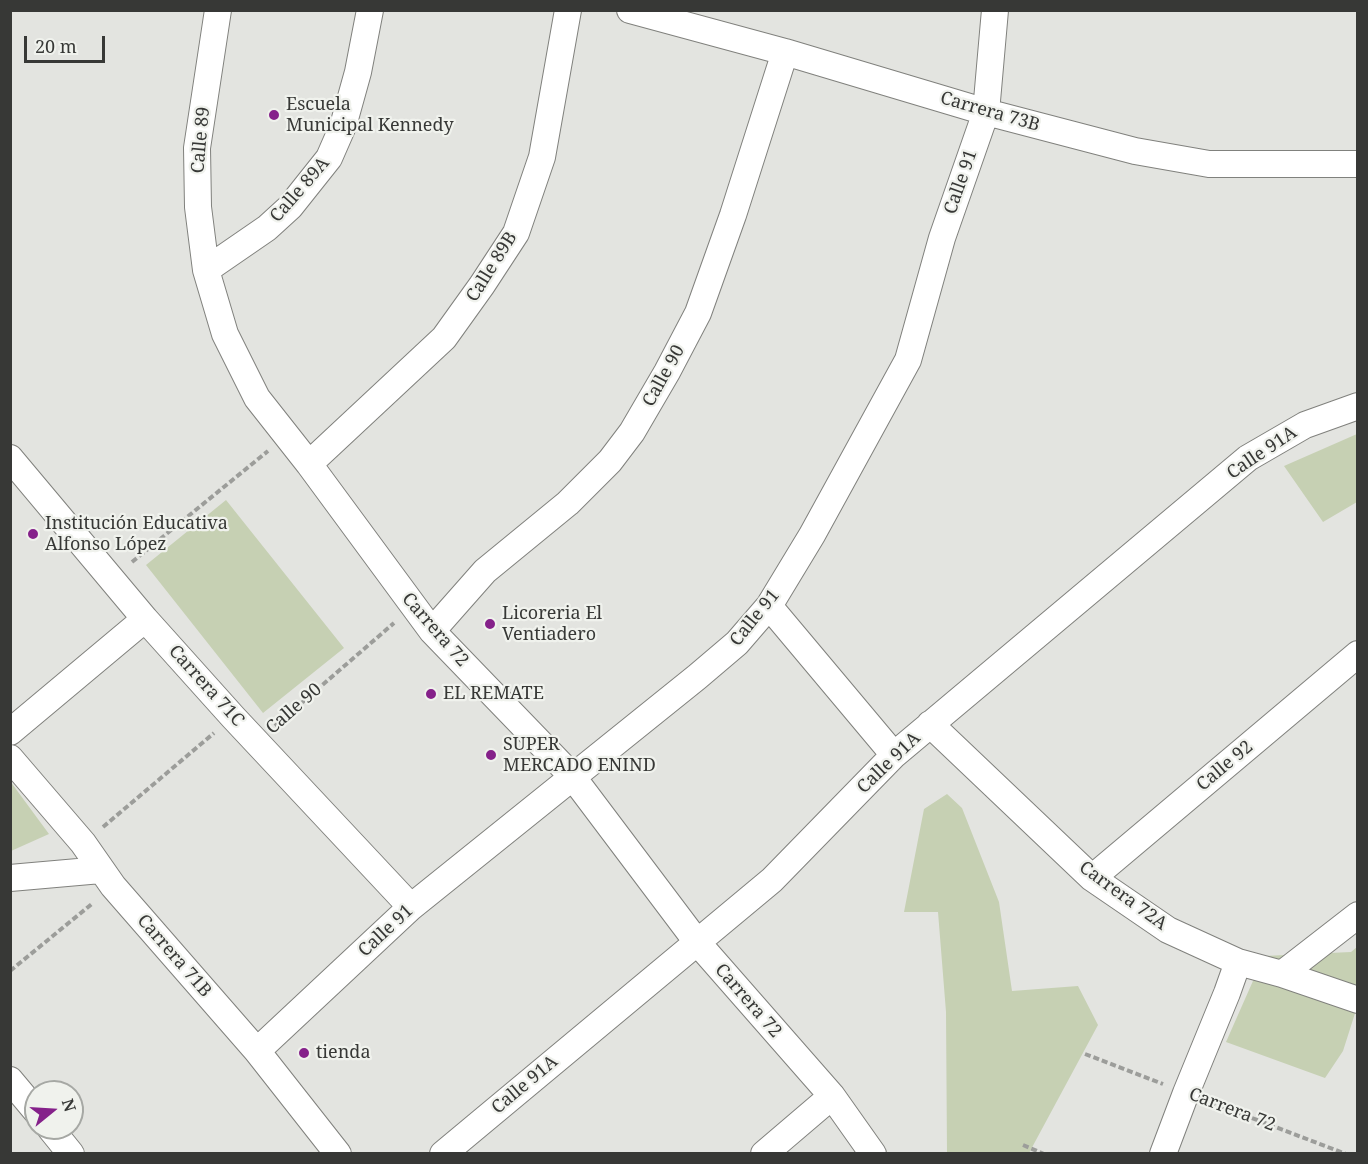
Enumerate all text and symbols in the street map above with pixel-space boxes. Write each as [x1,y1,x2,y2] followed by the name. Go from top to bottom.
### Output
[27,24,108,62] scale bar
[35,34,77,58] text: 20 m
[938,87,1042,137] street label: Carrera 73B
[286,94,454,136] place label: Escuela Municipal Kennedy
[187,106,215,174] street label: Calle 89
[267,108,281,122] marker: Escuela Municipal Kennedy
[940,147,982,217] street label: Calle 91
[266,153,334,227] street label: Calle 89A
[462,228,522,306] street label: Calle 89B
[638,342,690,410] street label: Calle 90
[1223,422,1301,484] street label: Calle 91A
[45,513,228,556] place label: Institución Educativa Alfonso López
[26,527,40,541] marker: Institución Educativa Alfonso López
[726,585,784,651] street label: Calle 91
[397,589,473,671] street label: Carrera 72
[502,603,602,646] place label: Licoreria El Ventiadero
[483,617,497,631] marker: Licoreria El Ventiadero
[164,641,248,731] street label: Carrera 71C
[262,679,326,739] street label: Calle 90
[443,683,544,705] place label: EL REMATE
[424,687,438,701] marker: EL REMATE
[853,728,925,798] street label: Calle 91A
[503,734,656,777] place label: SUPER MERCADO ENIND
[1192,736,1258,796] street label: Calle 92
[484,748,498,762] marker: SUPER MERCADO ENIND
[1075,857,1171,935] street label: Carrera 72A
[354,900,418,962] street label: Calle 91
[132,910,216,1002] street label: Carrera 71B
[710,960,786,1042] street label: Carrera 72
[316,1042,371,1064] place label: tienda
[297,1046,311,1060] marker: tienda
[488,1051,562,1119] street label: Calle 91A
[24,1080,84,1140] north arrow
[1186,1084,1278,1136] street label: Carrera 72
[57,1096,82,1114] text: N

